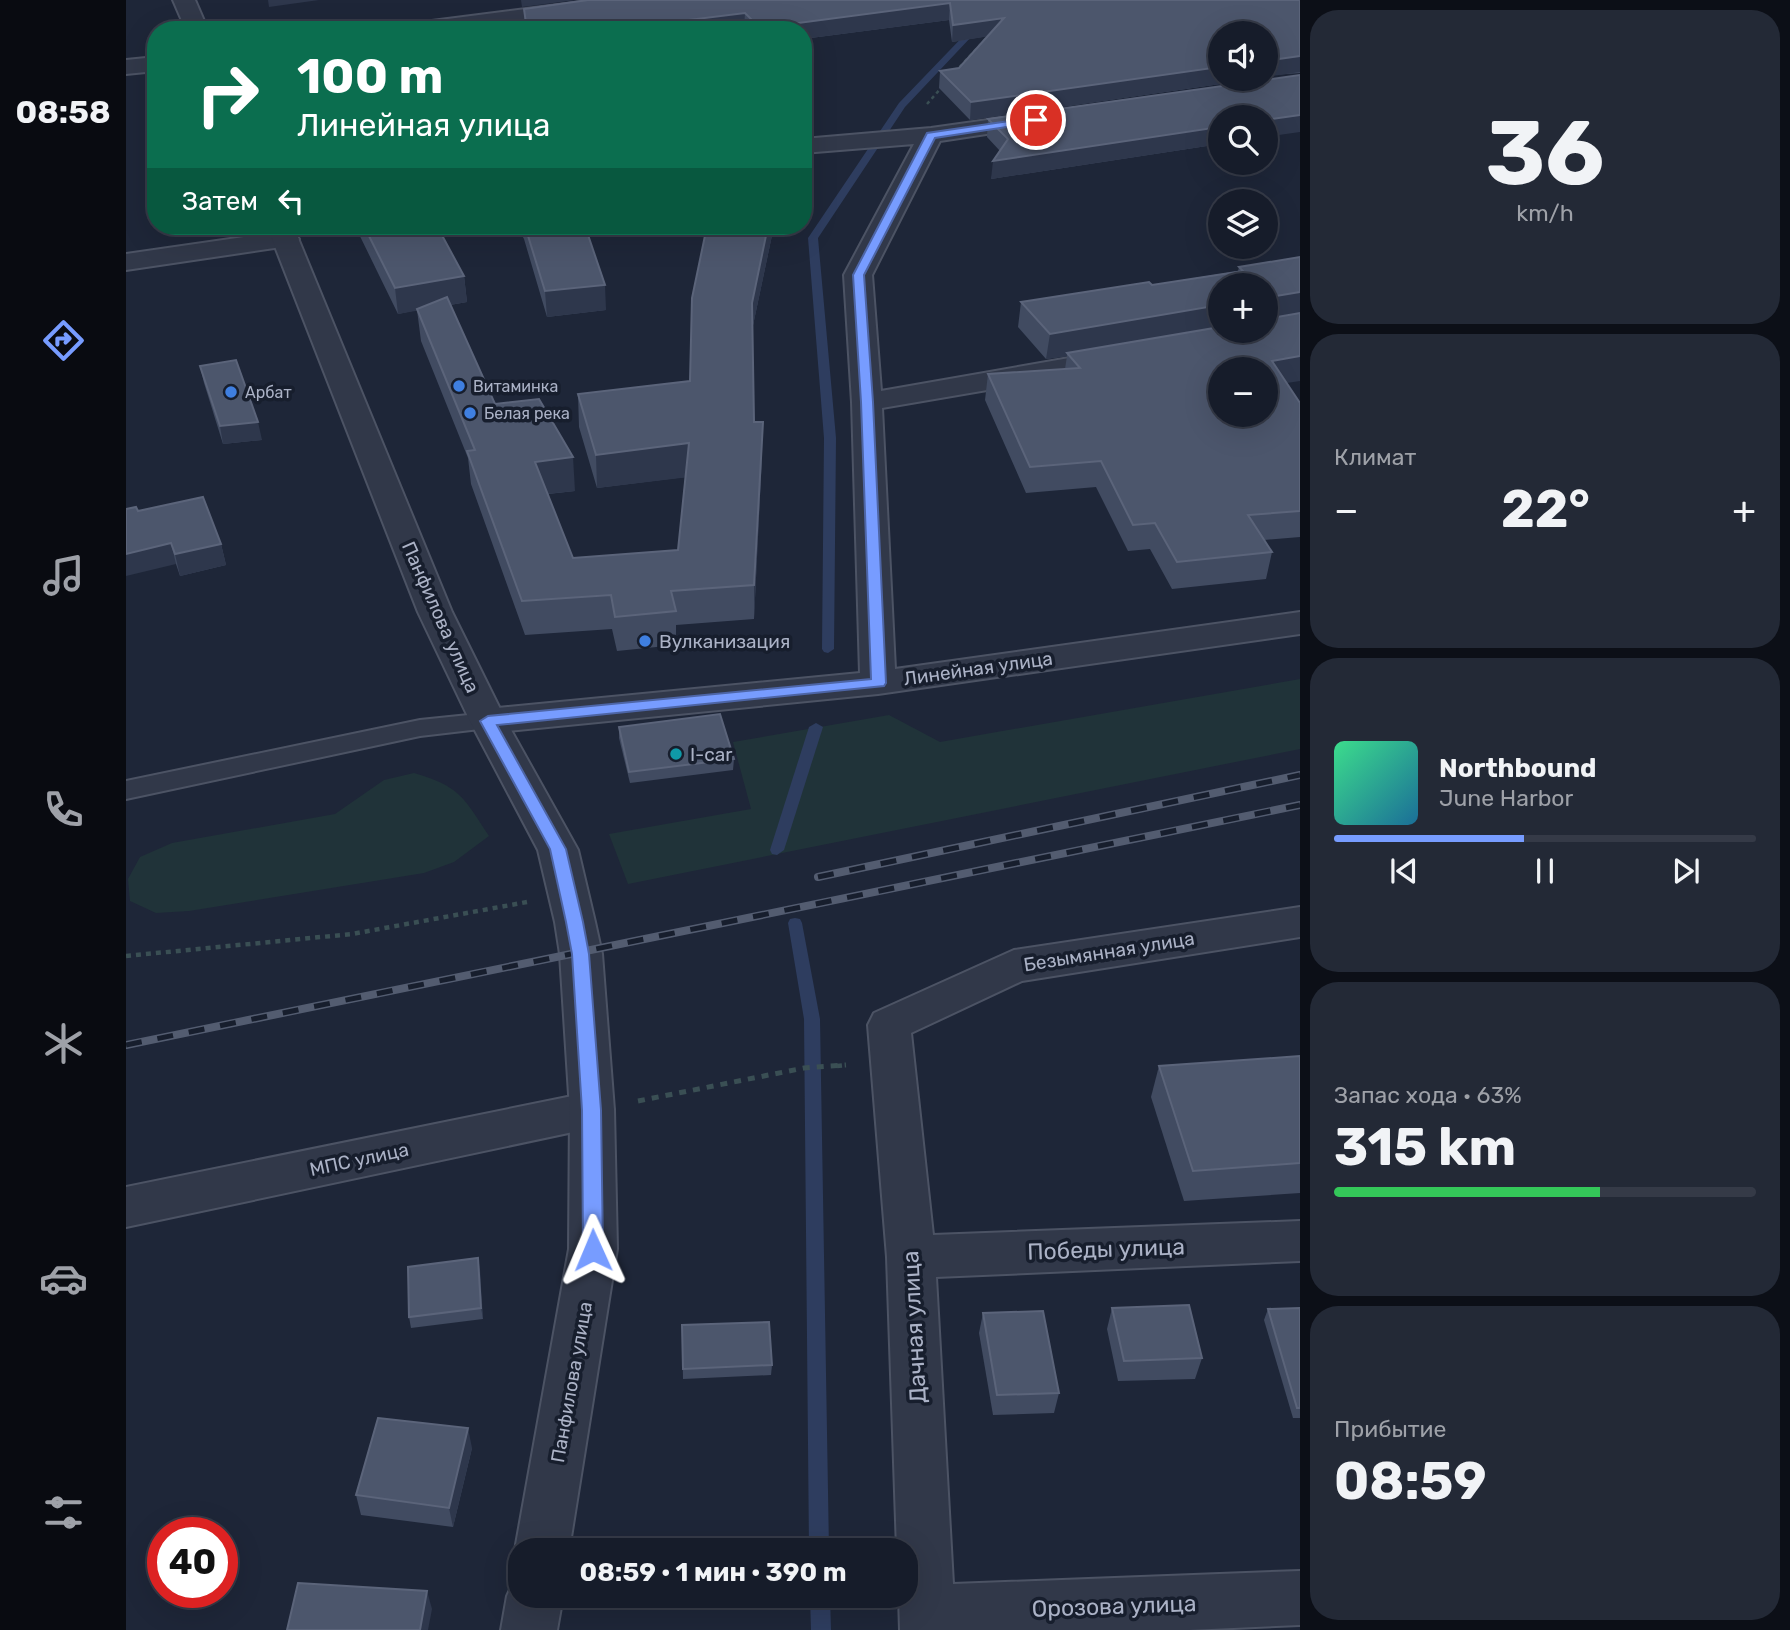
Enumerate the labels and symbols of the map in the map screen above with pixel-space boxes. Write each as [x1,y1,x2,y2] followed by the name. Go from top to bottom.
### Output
[1006,90,1066,150] pin
[473,377,558,396] place label: Витаминка
[451,378,467,394] marker: Витаминка
[245,383,292,402] place label: Арбат
[223,384,239,400] marker: Арбат
[484,404,570,423] place label: Белая река
[462,405,478,421] marker: Белая река
[397,538,484,696] street label: Панфилова улица
[659,630,790,653] place label: Вулканизация
[637,633,653,649] marker: Вулканизация
[902,647,1054,690] street label: Линейная улица
[690,743,733,766] place label: I-car
[668,746,684,762] marker: I-car
[1022,927,1196,976] street label: Безымянная улица
[308,1138,411,1181] street label: МПС улица
[556,1213,630,1287] position arrow
[1027,1232,1185,1266] street label: Победы улица
[896,1250,932,1404] street label: Дачная улица
[546,1300,597,1464] street label: Панфилова улица
[147,1517,238,1608] speed limit sign: 40
[1031,1589,1197,1623] street label: Орозова улица

